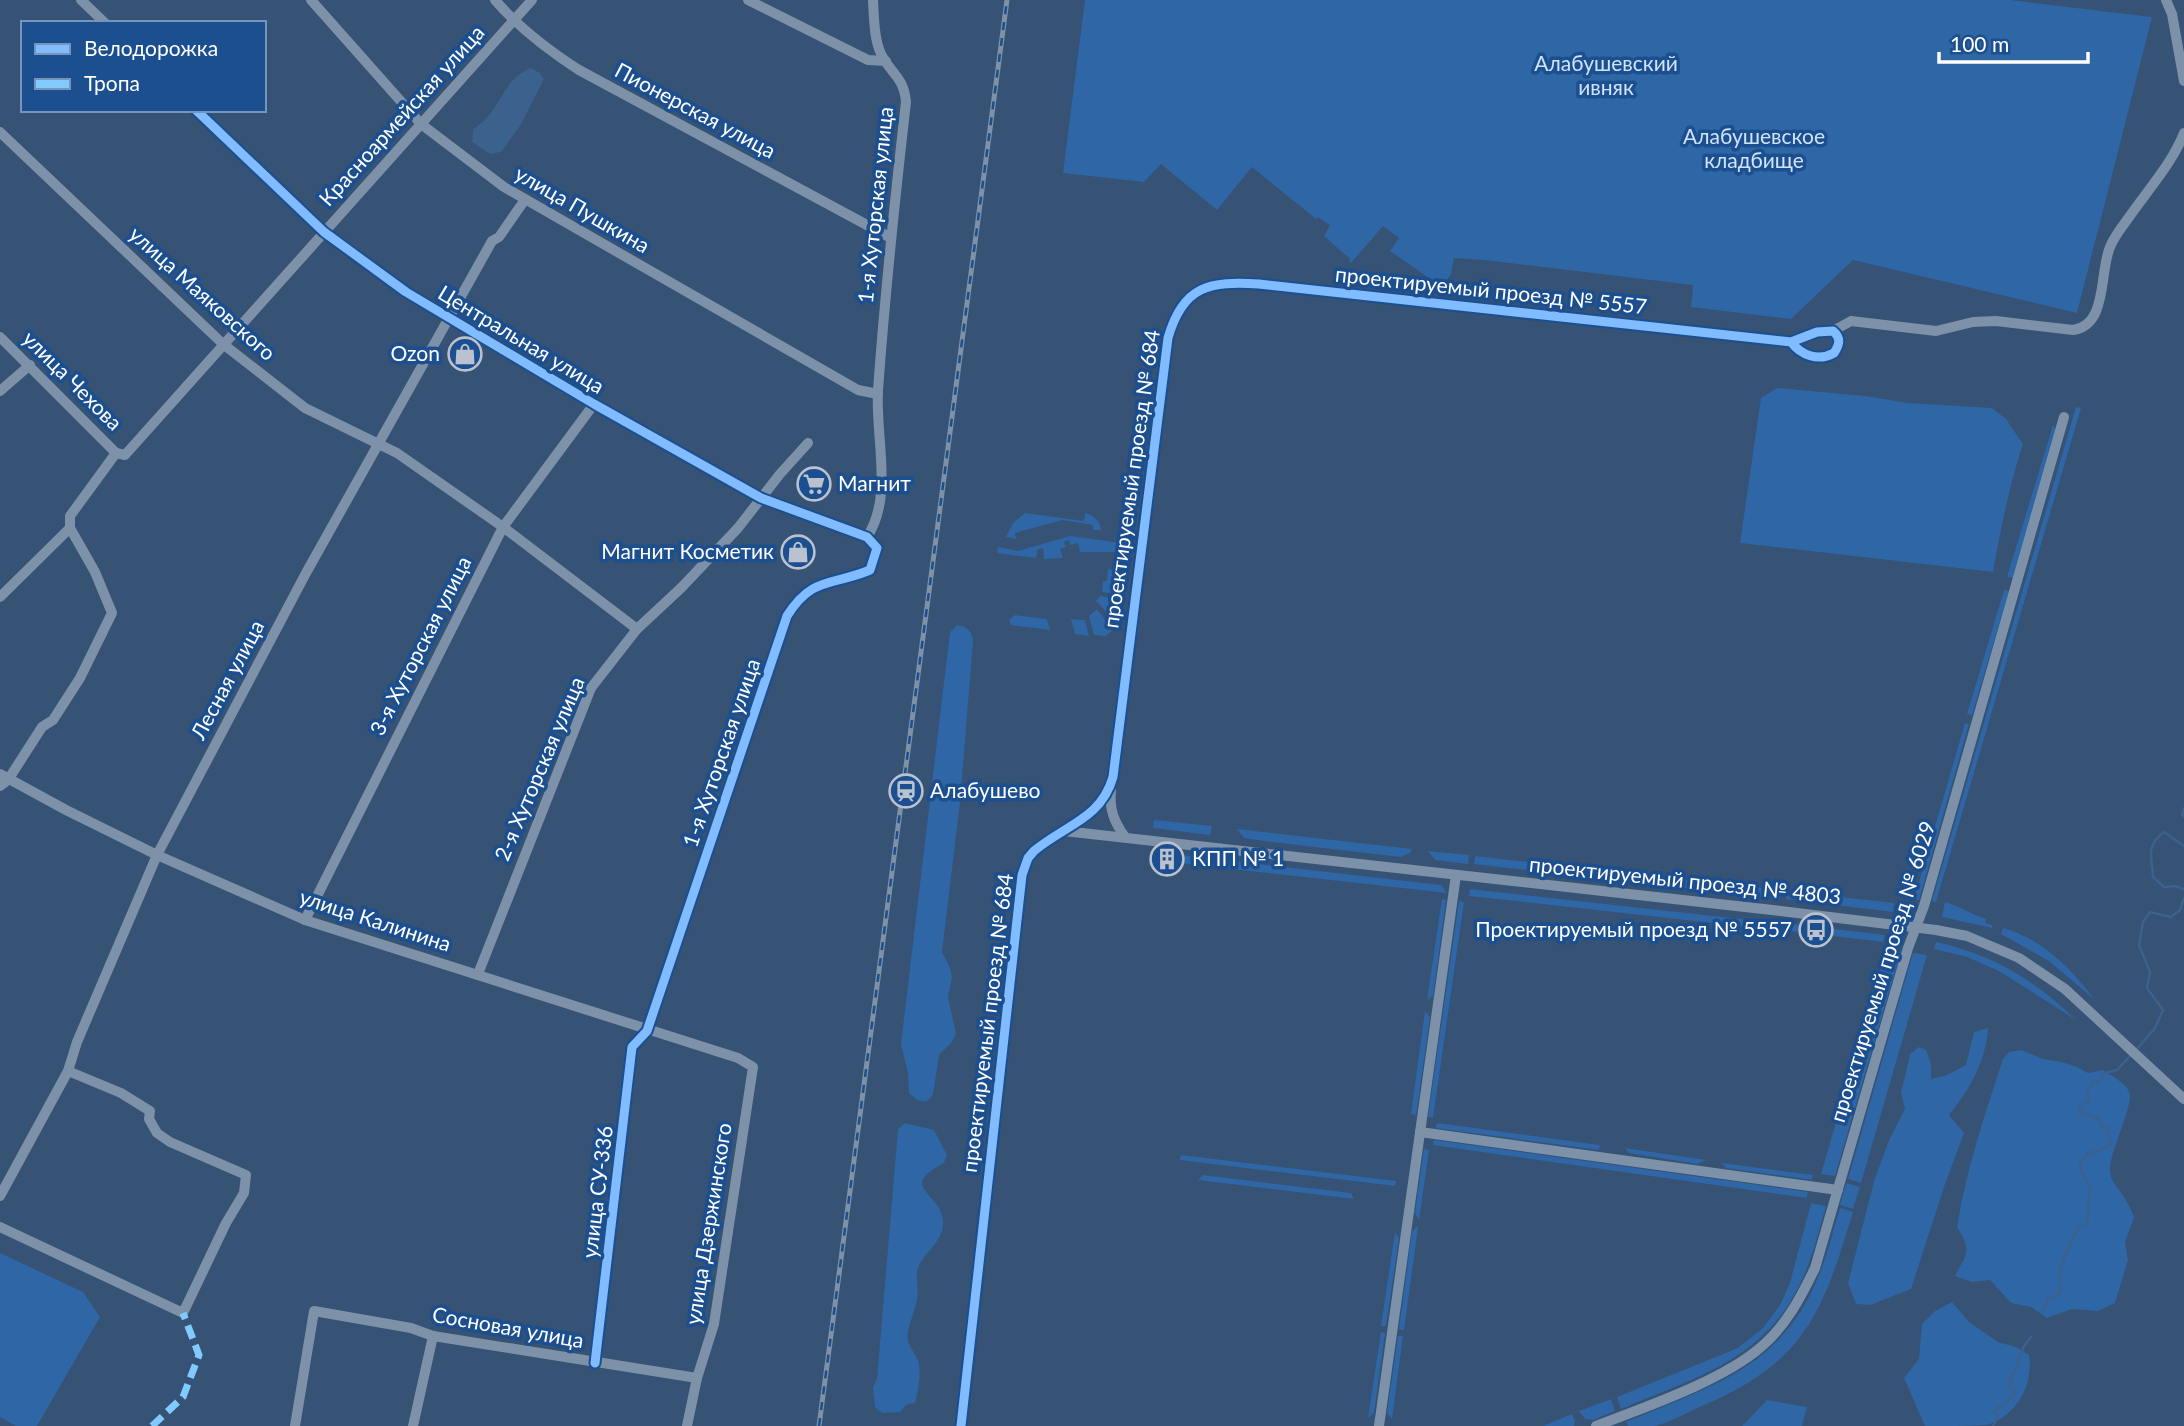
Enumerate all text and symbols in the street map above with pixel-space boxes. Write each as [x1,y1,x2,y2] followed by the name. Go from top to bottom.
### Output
[313,19,489,210] street label: Красноармейская улица
[21,21,266,112] legend
[1939,21,2088,65] scale bar
[1950,31,2009,56] text: 100 m
[84,35,218,60] text: Велодорожка
[1534,50,1678,99] park label: Алабушевский ивняк
[611,57,780,163] street label: Пионерская улица
[84,70,140,95] text: Тропа
[852,105,897,304] street label: 1-я Хуторская улица
[1683,123,1825,172] park label: Алабушевское кладбище
[511,160,654,257] street label: улица Пушкина
[125,221,281,365] street label: улица Маяковского
[1334,261,1648,318] street label: проектируемый проезд № 5557
[434,279,609,398] street label: Центральная улица
[18,325,128,435] street label: улица Чехова
[1097,328,1164,630] street label: проектируемый проезд № 684
[446,335,484,373] shop icon: Ozon
[391,340,440,365] place label: Ozon
[795,465,833,503] supermarket icon: Магнит
[838,470,911,495] place label: Магнит
[779,533,817,571] shop icon: Магнит Косметик
[601,538,774,563] place label: Магнит Косметик
[364,552,476,739] street label: 3-я Хуторская улица
[184,615,269,744] street label: Лесная улица
[677,655,765,850] street label: 1-я Хуторская улица
[489,673,589,864] street label: 2-я Хуторская улица
[887,772,925,810] station icon: Алабушево
[930,777,1041,802] place label: Алабушево
[1824,818,1939,1125] street label: проектируемый проезд № 6029
[1148,840,1186,878] building icon: КПП № 1
[1192,845,1284,870] place label: КПП № 1
[1528,851,1842,908] street label: проектируемый проезд № 4803
[956,872,1017,1174] street label: проектируемый проезд № 684
[297,883,454,956] street label: улица Калинина
[1797,911,1835,949] bus stop icon: Проектируемый проезд № 5557
[1475,916,1792,941] place label: Проектируемый проезд № 5557
[679,1121,736,1326] street label: улица Дзержинского
[576,1124,617,1260] street label: улица СУ-336
[431,1301,586,1352] street label: Сосновая улица

